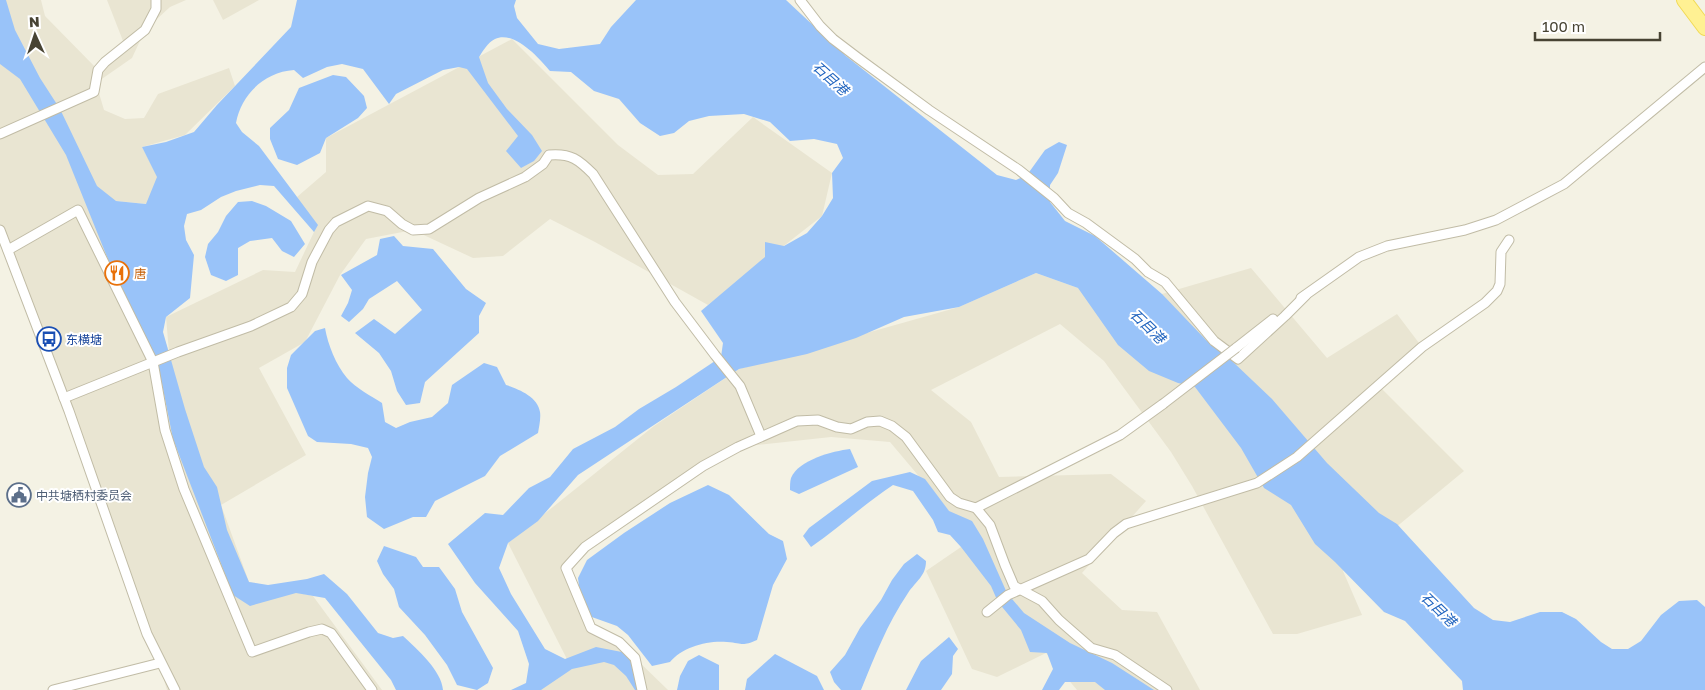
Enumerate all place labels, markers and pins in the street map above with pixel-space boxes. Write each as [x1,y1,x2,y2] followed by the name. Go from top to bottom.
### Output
[104,260,130,286] restaurant icon: 唐
[134,266,146,281] place label: 唐
[36,326,62,352] bus stop icon: 东横塘
[66,332,102,347] place label: 东横塘
[6,482,32,508] public building icon: 中共塘栖村委员会
[36,488,132,503] place label: 中共塘栖村委员会

